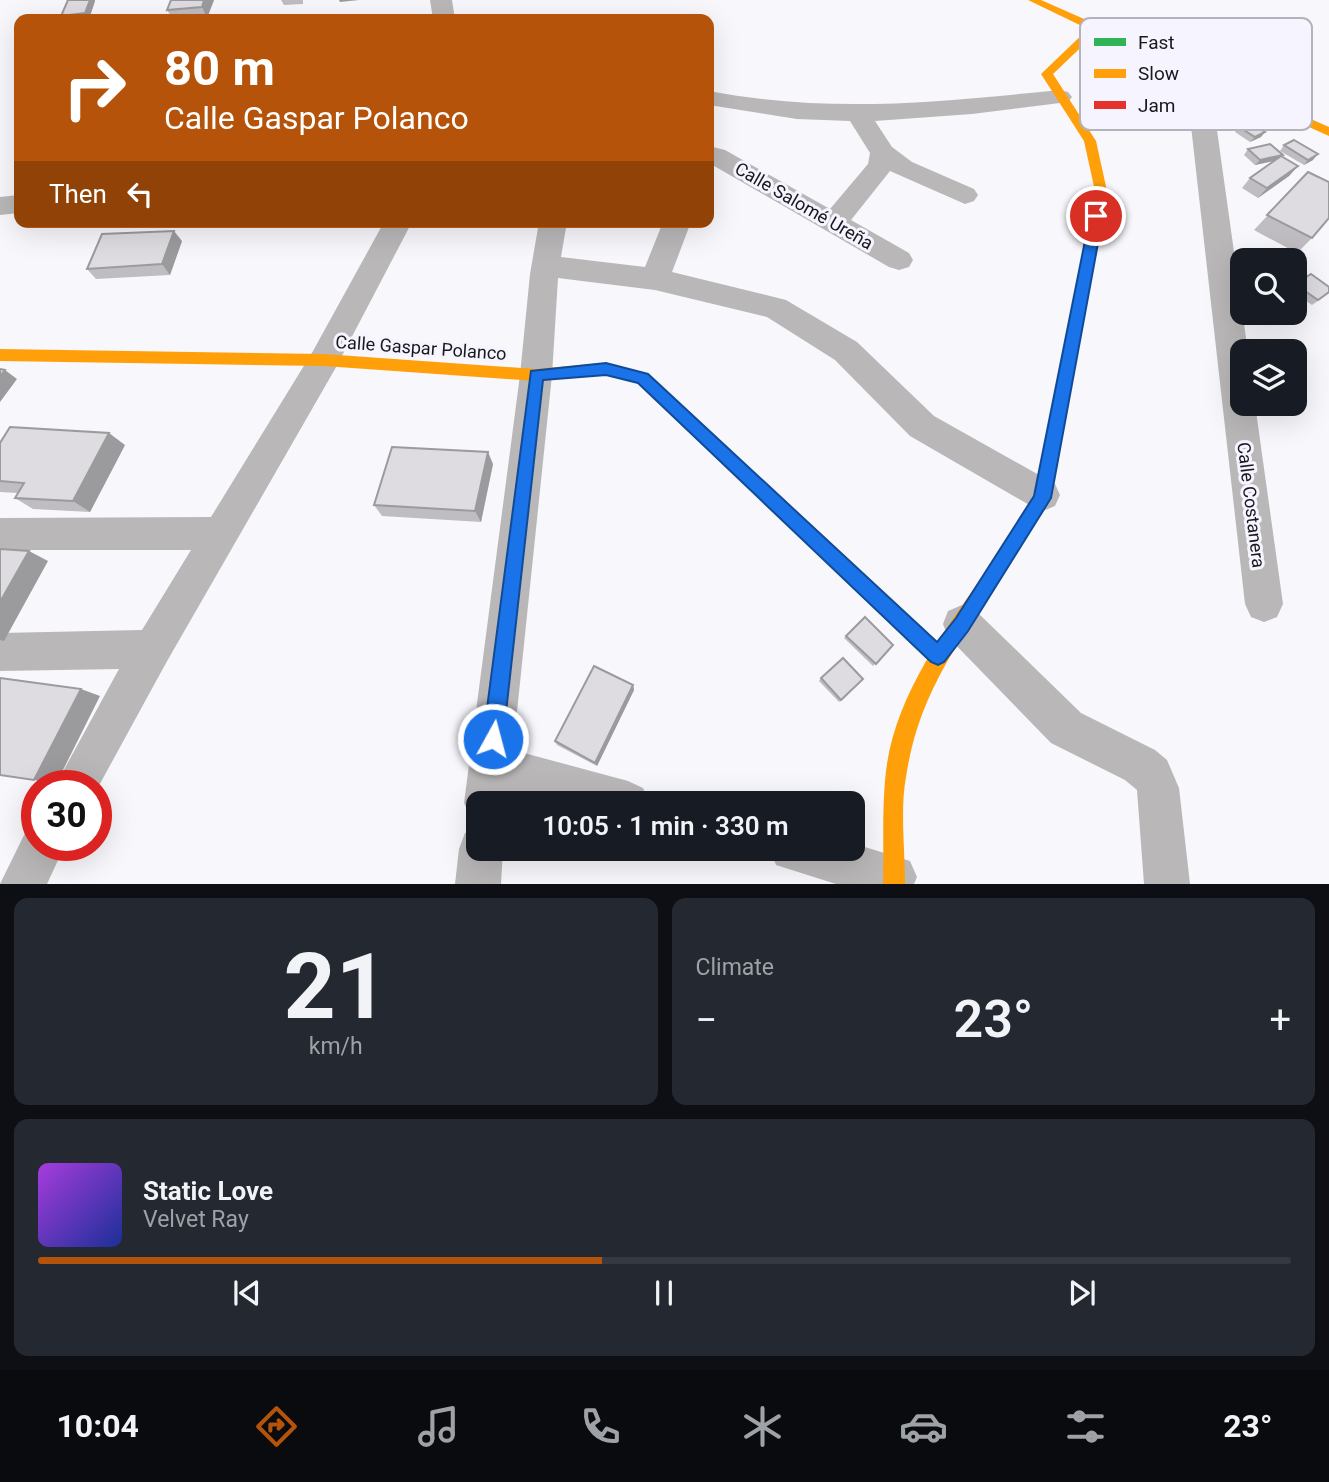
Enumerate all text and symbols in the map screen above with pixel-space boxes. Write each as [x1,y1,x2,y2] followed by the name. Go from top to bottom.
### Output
[1080,18,1312,130] legend
[1138,31,1175,54] text: Fast
[164,40,275,97] text: 80 m
[49,42,140,133] icon: right
[1138,62,1179,85] text: Slow
[1138,94,1175,117] text: Jam
[164,99,469,137] text: Calle Gaspar Polanco
[731,157,877,254] street label: Calle Salomé Ureña
[121,175,159,213] icon: left
[49,179,107,209] text: Then
[1066,186,1126,246] pin
[1077,197,1115,235] icon: arrive
[1230,248,1307,416] map controls
[1230,248,1307,325] button: search
[335,331,507,364] street label: Calle Gaspar Polanco
[1230,339,1307,416] button: layers
[1233,441,1270,569] street label: Calle Costanera
[456,702,530,776] position arrow
[21,770,112,861] speed limit sign: 30
[542,811,789,841] text: 10:05 · 1 min · 330 m
[284,934,388,1040] text: 21
[696,954,774,981] text: Climate
[954,989,1033,1050] text: 23°
[696,998,717,1042] text: −
[1269,998,1291,1042] text: +
[309,1033,363,1060] text: km/h
[143,1176,273,1206] text: Static Love
[143,1206,249,1233] text: Velvet Ray
[228,1274,266,1312] icon: previous
[645,1274,683,1312] icon: pause
[1063,1274,1101,1312] icon: next
[252,1402,301,1451] icon: directions
[414,1402,463,1451] icon: music
[576,1402,625,1451] icon: phone
[738,1402,787,1451] icon: climate
[899,1402,948,1451] icon: car
[1061,1402,1110,1451] icon: filters
[56,1407,139,1445] text: 10:04
[1223,1407,1272,1445] text: 23°

